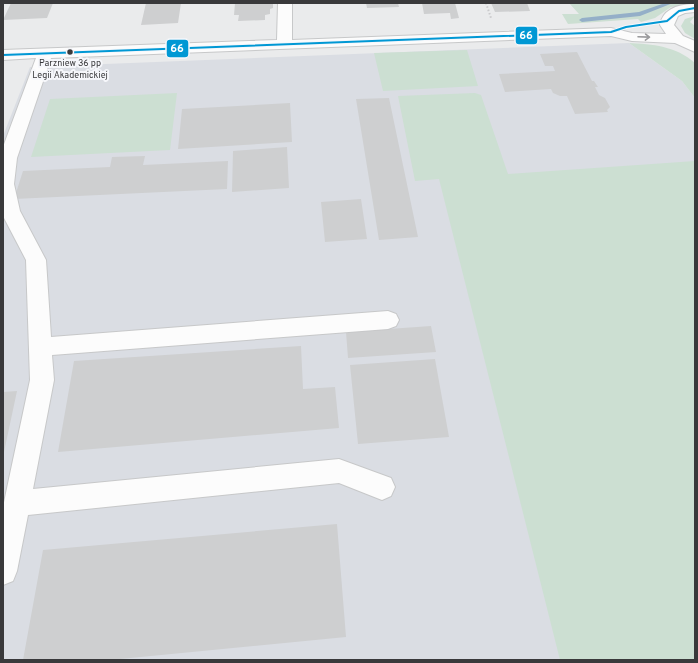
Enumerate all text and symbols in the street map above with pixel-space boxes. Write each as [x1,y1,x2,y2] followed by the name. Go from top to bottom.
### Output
[515,26,538,45] line badge: 66
[519,29,533,43] text: 66
[637,33,650,41] one-way arrow
[166,39,189,58] line badge: 66
[170,42,184,56] text: 66
[65,47,75,57] marker: Parzniew 36 pp Legii Akademickiej
[32,58,108,81] place label: Parzniew 36 pp Legii Akademickiej

